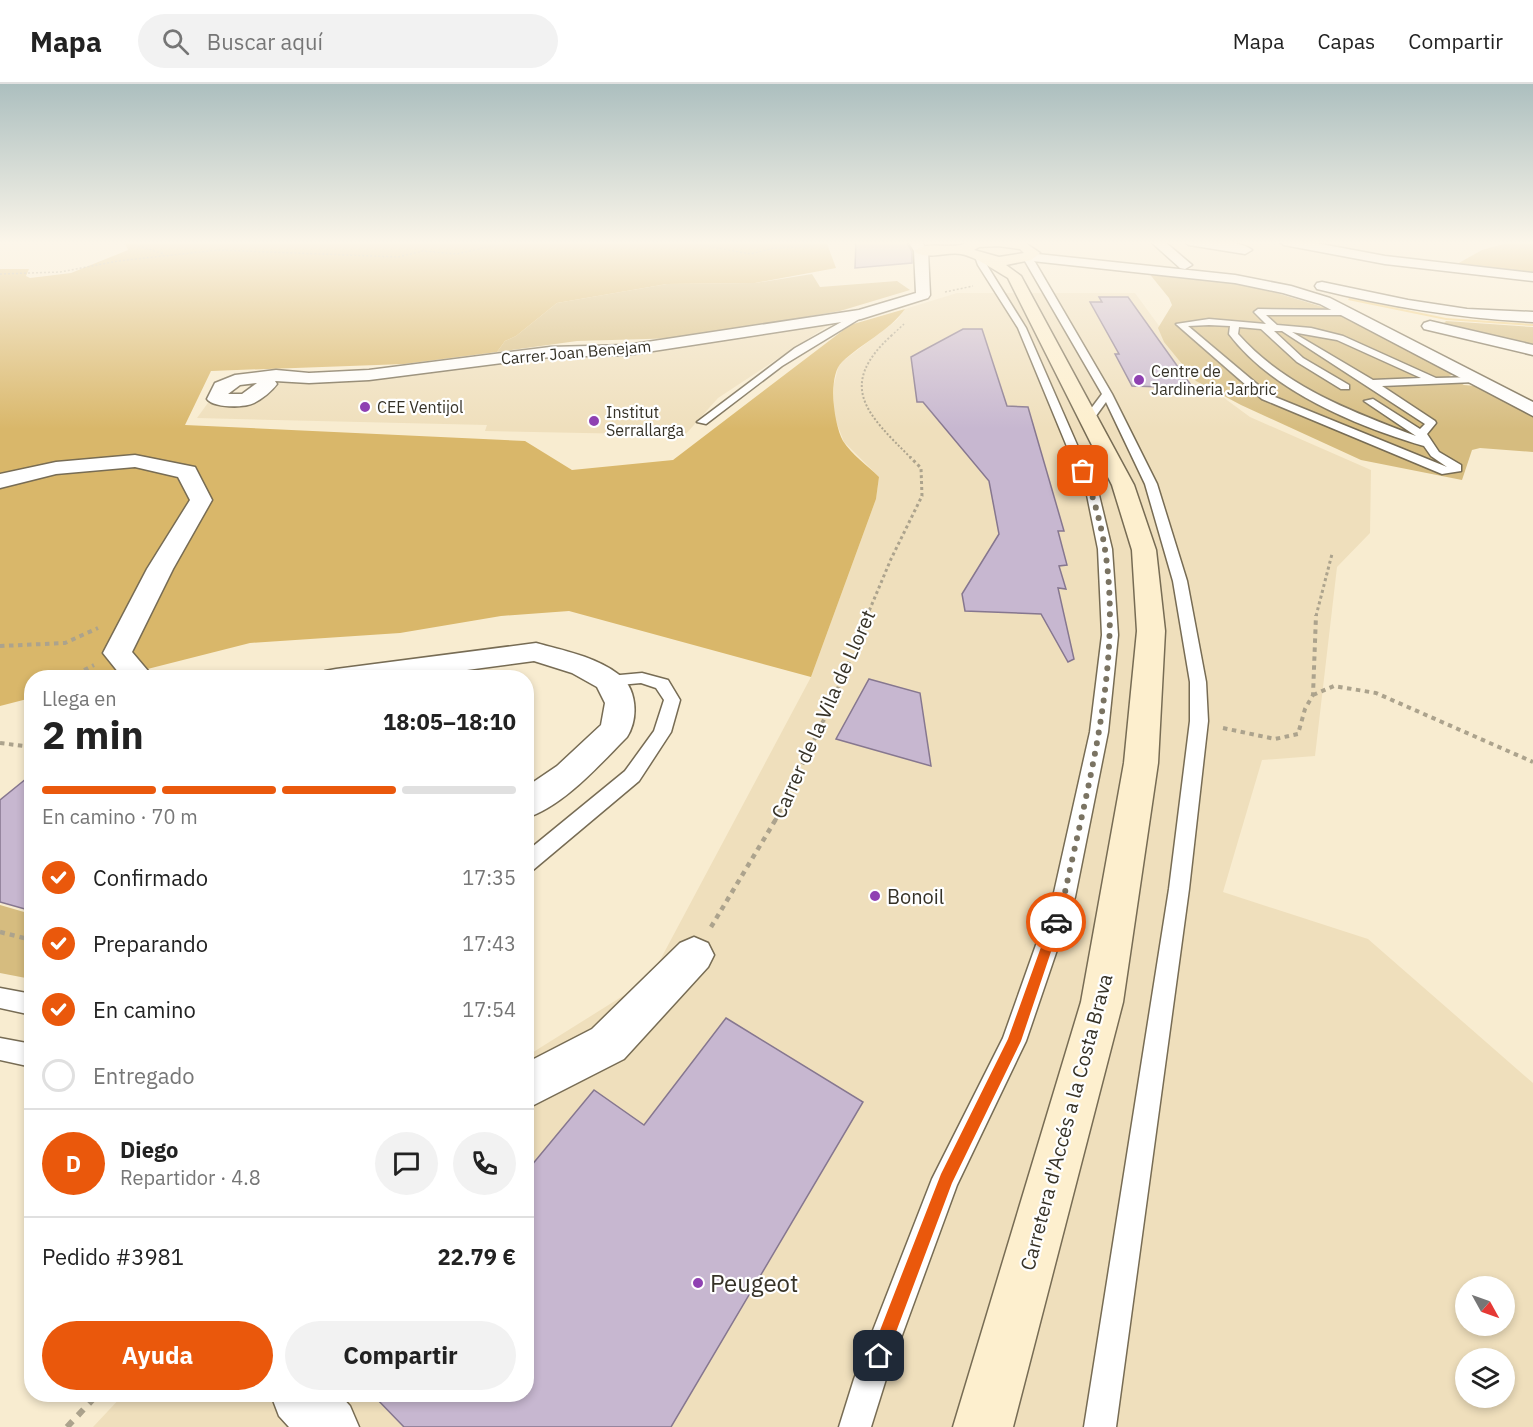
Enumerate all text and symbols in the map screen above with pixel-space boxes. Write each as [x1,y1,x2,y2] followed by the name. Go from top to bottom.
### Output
[138,14,558,68] search box
[30,23,102,60] text: Mapa
[159,25,192,58] icon: search
[207,27,323,56] text: Buscar aquí
[1233,27,1284,55] text: Mapa
[1317,27,1375,55] text: Capas
[1408,27,1503,55] text: Compartir
[500,335,652,369] street label: Carrer Joan Benejam
[1151,361,1277,399] place label: Centre de Jardineria Jarbric
[1132,373,1146,387] marker: Centre de Jardineria Jarbric
[377,397,463,417] place label: CEE Ventijol
[358,400,372,414] marker: CEE Ventijol
[606,402,684,440] place label: Institut Serrallarga
[587,414,601,428] marker: Institut Serrallarga
[1057,445,1108,496] pin
[1066,454,1099,487] icon: bag
[765,605,881,823] street label: Carrer de la Vila de Lloret
[42,685,117,712] text: Llega en
[383,707,516,736] text: 18:05–18:10
[42,709,144,760] text: 2 min
[42,803,198,830] text: En camino · 70 m
[42,861,75,894] icon: check
[93,863,208,892] text: Confirmado
[462,864,516,891] text: 17:35
[887,883,944,910] place label: Bonoil
[868,889,882,903] marker: Bonoil
[1026,892,1086,952] courier
[1040,906,1073,939] icon: car
[42,927,75,960] icon: check
[93,929,208,958] text: Preparando
[462,930,516,957] text: 17:43
[1013,970,1119,1273] street label: Carretera d'Accés a la Costa Brava
[42,993,75,1026] icon: check
[93,995,196,1024] text: En camino
[462,996,516,1023] text: 17:54
[93,1061,194,1090] text: Entregado
[375,1132,438,1195] button: chat
[453,1132,516,1195] button: phone
[120,1135,178,1164] text: Diego
[66,1149,81,1178] text: D
[120,1164,261,1191] text: Repartidor · 4.8
[42,1242,184,1271] text: Pedido #3981
[437,1242,516,1271] text: 22.79 €
[710,1267,798,1299] place label: Peugeot
[691,1276,705,1290] marker: Peugeot
[1455,1276,1515,1336] north arrow
[1455,1276,1515,1408] map controls
[42,1321,273,1390] button: Ayuda
[285,1321,516,1390] button: Compartir
[853,1330,904,1381] pin
[862,1339,895,1372] icon: home
[1455,1348,1515,1408] button: layers

